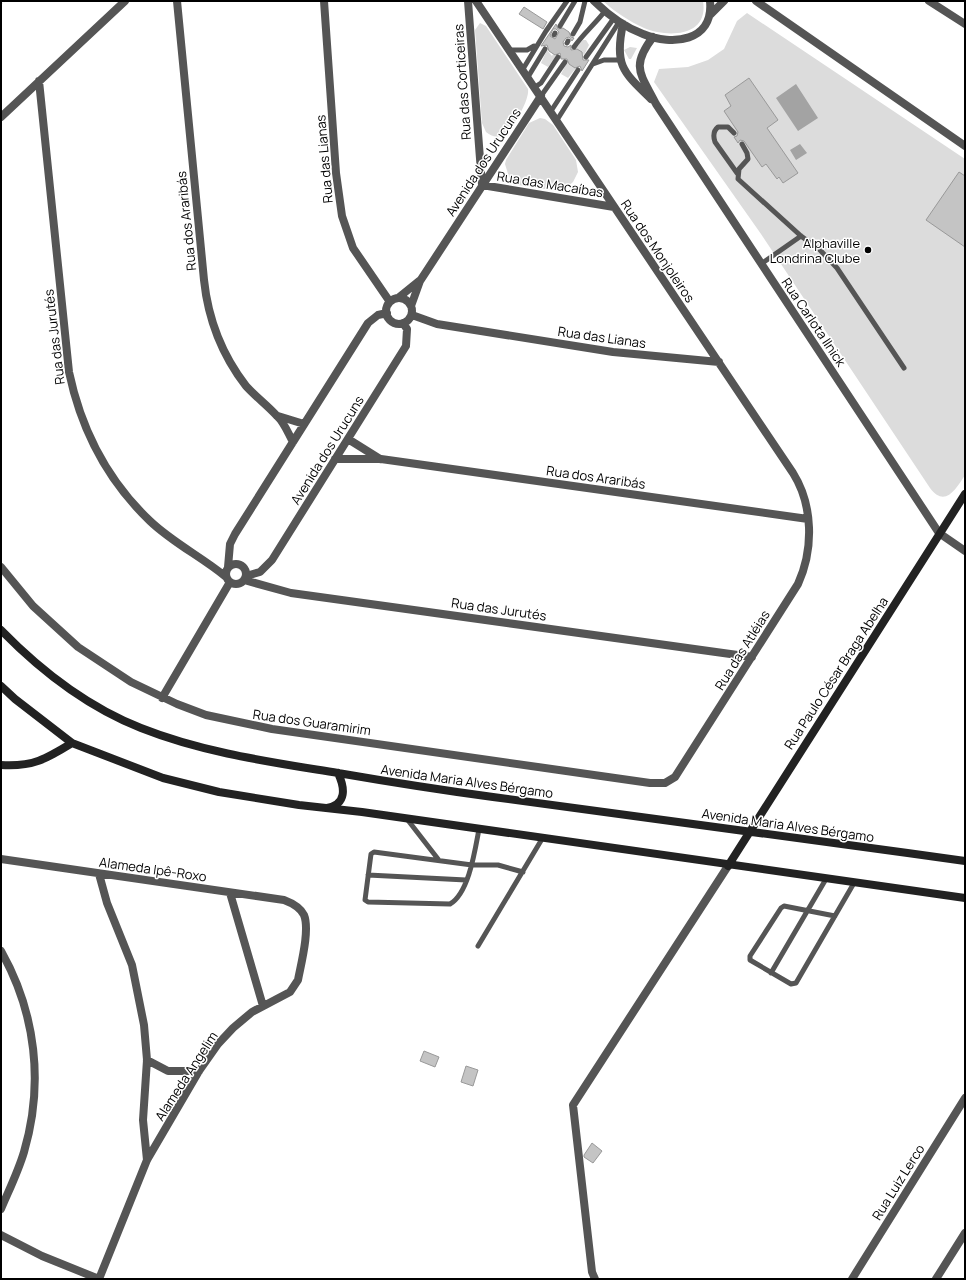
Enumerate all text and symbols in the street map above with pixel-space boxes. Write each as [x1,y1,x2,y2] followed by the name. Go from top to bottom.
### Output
[449,23,475,141] street label: Rua das Corticeiras
[441,104,525,220] street label: Avenida dos Urucuns
[311,114,337,204] street label: Rua das Lianas
[496,167,605,201] street label: Rua das Macaíbas
[172,170,200,272] street label: Rua dos Araribás
[617,196,699,306] street label: Rua dos Monjoleiros
[770,234,860,267] place label: Alphaville Londrina Clube
[863,245,873,255] marker: Alphaville Londrina Clube
[778,274,851,370] street label: Rua Carlota Ilnick
[39,288,69,386] street label: Rua das Jurutés
[557,322,647,352] street label: Rua das Lianas
[286,392,368,508] street label: Avenida dos Urucuns
[545,461,647,493] street label: Rua dos Araribás
[450,593,548,625] street label: Rua das Jurutés
[780,593,892,753] street label: Rua Paulo César Braga Abelha
[710,607,774,693] street label: Rua das Atléias
[252,705,372,739] street label: Rua dos Guaramirim
[380,760,555,802] street label: Avenida Maria Alves Bérgamo
[701,804,876,846] street label: Avenida Maria Alves Bérgamo
[98,853,208,885] street label: Alameda Ipê-Roxo
[150,1028,222,1124] street label: Alameda Angelim
[868,1140,929,1223] street label: Rua Luiz Lerco

